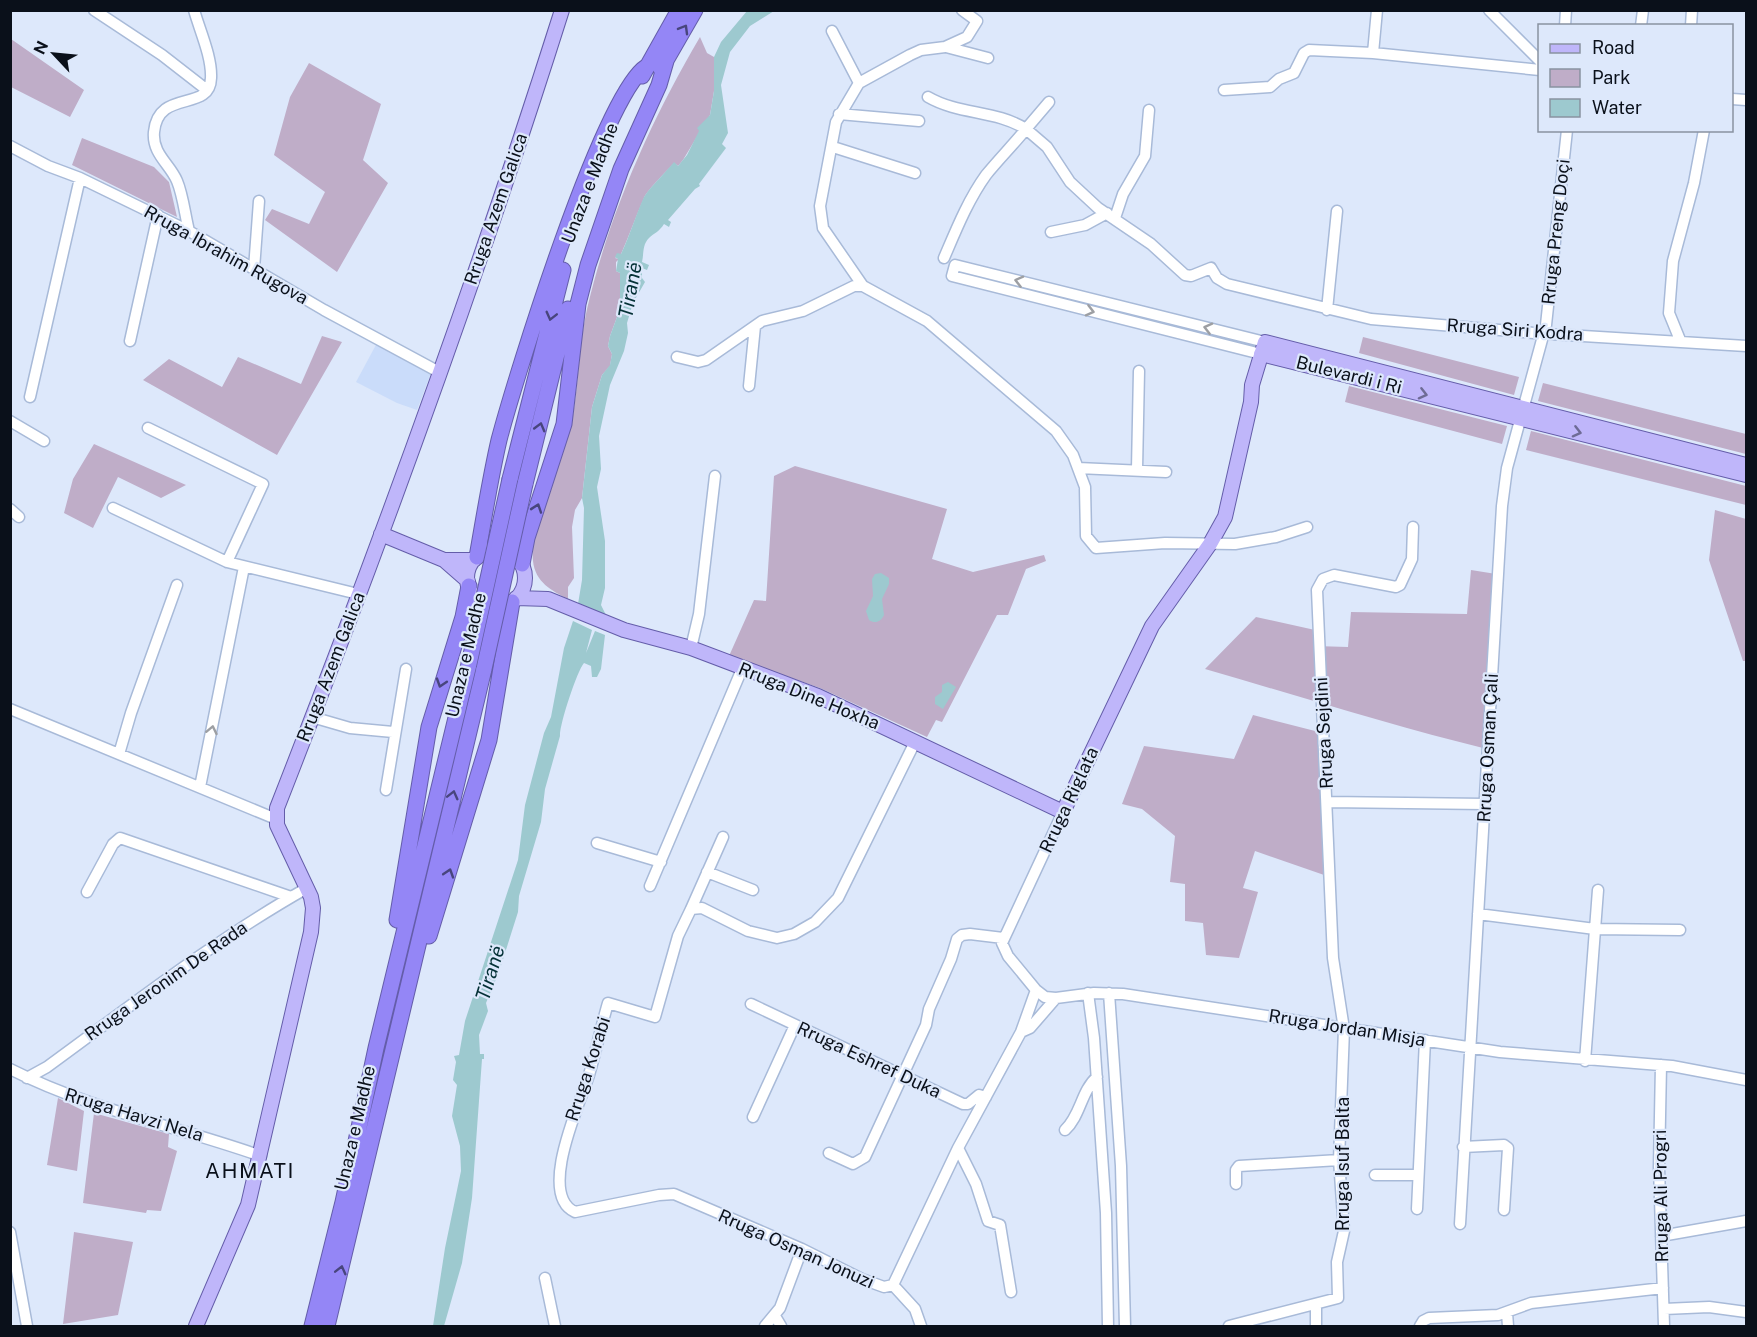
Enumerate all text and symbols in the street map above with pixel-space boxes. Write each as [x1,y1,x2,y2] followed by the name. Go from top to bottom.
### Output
[24,24,84,84] north arrow
[1538,24,1733,132] legend
[677,25,688,35] one-way arrow
[1592,37,1635,58] text: Road
[30,38,52,57] text: N
[1592,67,1630,88] text: Park
[1592,97,1642,118] text: Water
[557,120,622,246] street label: Unaza e Madhe
[460,130,531,287] street label: Rruga Azem Galica
[1537,158,1574,306] street label: Rruga Preng Doçi
[141,201,312,308] street label: Rruga Ibrahim Rugova
[613,260,647,320] water label: Tiranë
[1014,275,1024,288] one-way arrow
[1085,303,1095,316] one-way arrow
[546,310,559,320] one-way arrow
[1446,314,1584,345] street label: Rruga Siri Kodra
[1203,322,1213,335] one-way arrow
[1294,351,1404,398] street label: Bulevardi i Ri
[1417,386,1427,399] one-way arrow
[533,422,545,433] one-way arrow
[1572,425,1582,438] one-way arrow
[530,503,542,514] one-way arrow
[292,589,369,745] street label: Rruga Azem Galica
[441,590,490,719] street label: Unaza e Madhe
[736,658,883,733] street label: Rruga Dine Hoxha
[1473,673,1502,823] street label: Rruga Osman Çali
[436,677,448,688] one-way arrow
[1310,677,1337,790] street label: Rruga Sejdini
[204,725,217,735] one-way arrow
[1035,744,1102,856] street label: Rruga Riglata
[446,790,459,800] one-way arrow
[441,868,454,879] one-way arrow
[80,916,251,1045] street label: Rruga Jeronim De Rada
[470,942,510,1003] water label: Tiranë
[1267,1005,1427,1050] street label: Rruga Jordan Misja
[561,1014,614,1124] street label: Rruga Korabi
[794,1017,945,1102] street label: Rruga Eshref Duka
[330,1063,379,1192] street label: Unaza e Madhe
[62,1083,206,1146] street label: Rruga Havzi Nela
[1332,1097,1353,1231] street label: Rruga Isuf Balta
[1649,1129,1672,1263] street label: Rruga Ali Progri
[205,1158,295,1183] district label: AHMATI
[715,1205,877,1292] street label: Rruga Osman Jonuzi
[334,1265,347,1275] one-way arrow

